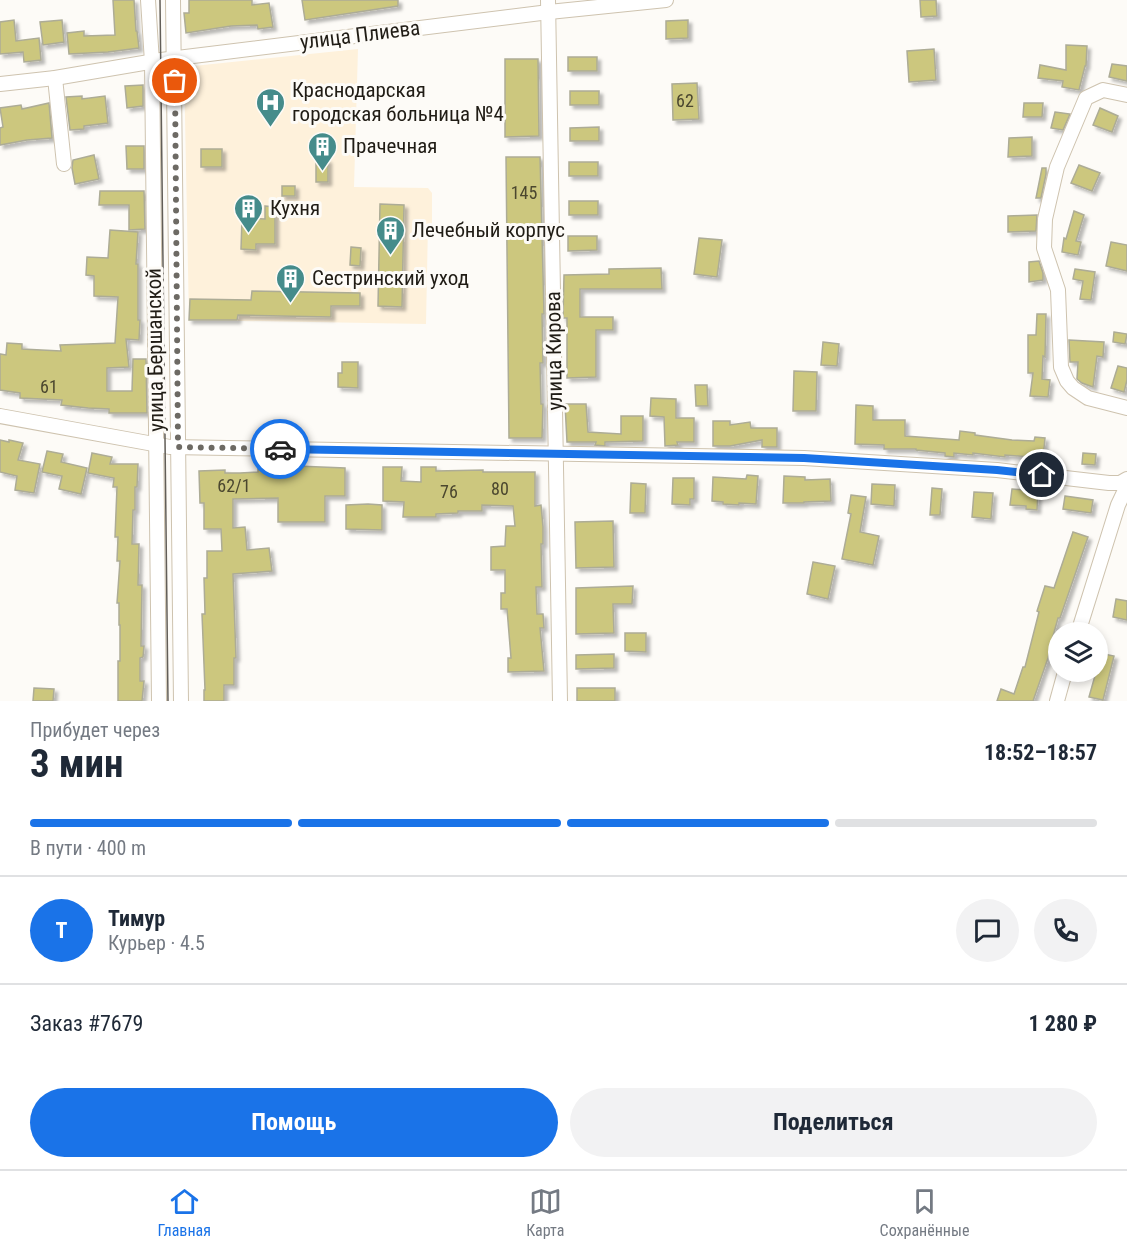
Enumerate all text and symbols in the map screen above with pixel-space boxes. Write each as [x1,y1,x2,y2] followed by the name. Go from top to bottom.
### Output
[299,16,421,54] street label: улица Плиева
[149,55,200,106] pin
[158,64,191,97] icon: bag
[292,78,504,126] place label: Краснодарская городская больница №4
[255,86,287,128] hospital icon: Краснодарская городская больница №4
[676,90,694,111] house number: 62
[306,130,338,172] building icon: Прачечная
[343,134,437,158] place label: Прачечная
[511,182,537,203] house number: 145
[233,192,265,234] building icon: Кухня
[270,196,320,220] place label: Кухня
[375,214,407,256] building icon: Лечебный корпус
[412,218,565,242] place label: Лечебный корпус
[275,262,307,304] building icon: Сестринский уход
[312,266,469,290] place label: Сестринский уход
[142,268,168,432] street label: улица Бершанской
[541,291,567,411] street label: улица Кирова
[40,376,58,397] house number: 61
[250,419,310,479] courier
[264,433,297,466] icon: car
[1016,449,1067,500] pin
[1025,458,1058,491] icon: home
[217,475,251,496] house number: 62/1
[491,478,509,499] house number: 80
[440,481,458,502] house number: 76
[1048,622,1108,682] map controls
[1048,622,1108,682] button: layers
[30,718,160,742] text: Прибудет через
[984,740,1097,765] text: 18:52–18:57
[30,741,124,787] text: 3 мин
[30,836,146,860] text: В пути · 400 m
[956,899,1019,962] button: chat
[1034,899,1097,962] button: phone
[108,906,165,931] text: Тимур
[56,918,67,943] text: Т
[108,931,205,955] text: Курьер · 4.5
[30,1011,143,1036] text: Заказ #7679
[1029,1011,1097,1036] text: 1 280 ₽
[30,1088,558,1157] button: Помощь
[570,1088,1097,1157] button: Поделиться
[158,1185,211,1240] tab: Главная
[526,1185,564,1240] tab: Карта
[880,1185,969,1240] tab: Сохранённые

